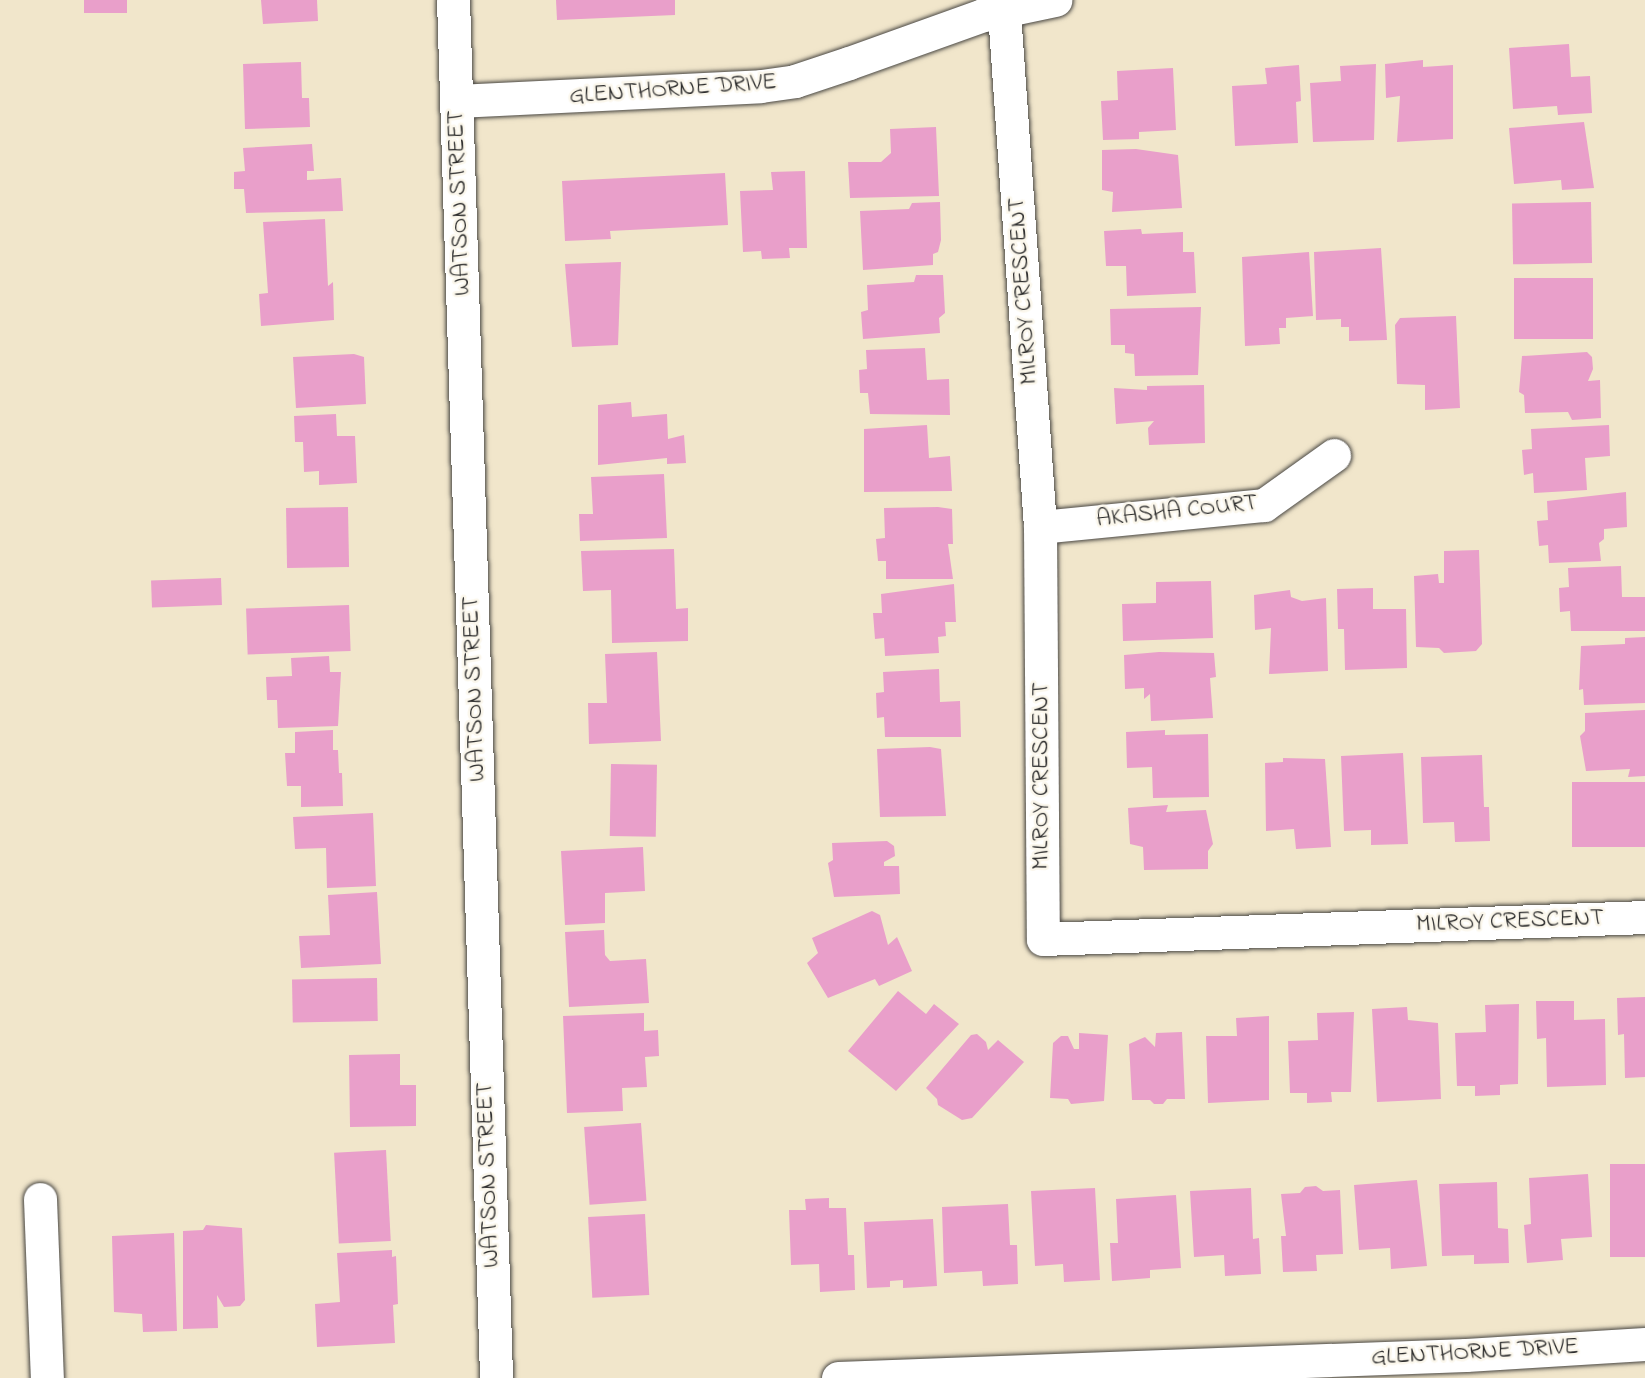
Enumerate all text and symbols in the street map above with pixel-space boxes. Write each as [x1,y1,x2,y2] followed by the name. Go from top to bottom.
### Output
[568,68,778,112] street label: GLENTHORNE DRIVE
[442,110,478,296] street label: WATSON STREET
[1003,196,1045,386] street label: MILROY CRESCENT
[1095,489,1259,535] street label: AKASHA COURT
[457,596,493,782] street label: WATSON STREET
[1028,682,1056,870] street label: MILROY CRESCENT
[1416,904,1604,940] street label: MILROY CRESCENT
[471,1082,507,1268] street label: WATSON STREET
[1371,1333,1579,1373] street label: GLENTHORNE DRIVE

